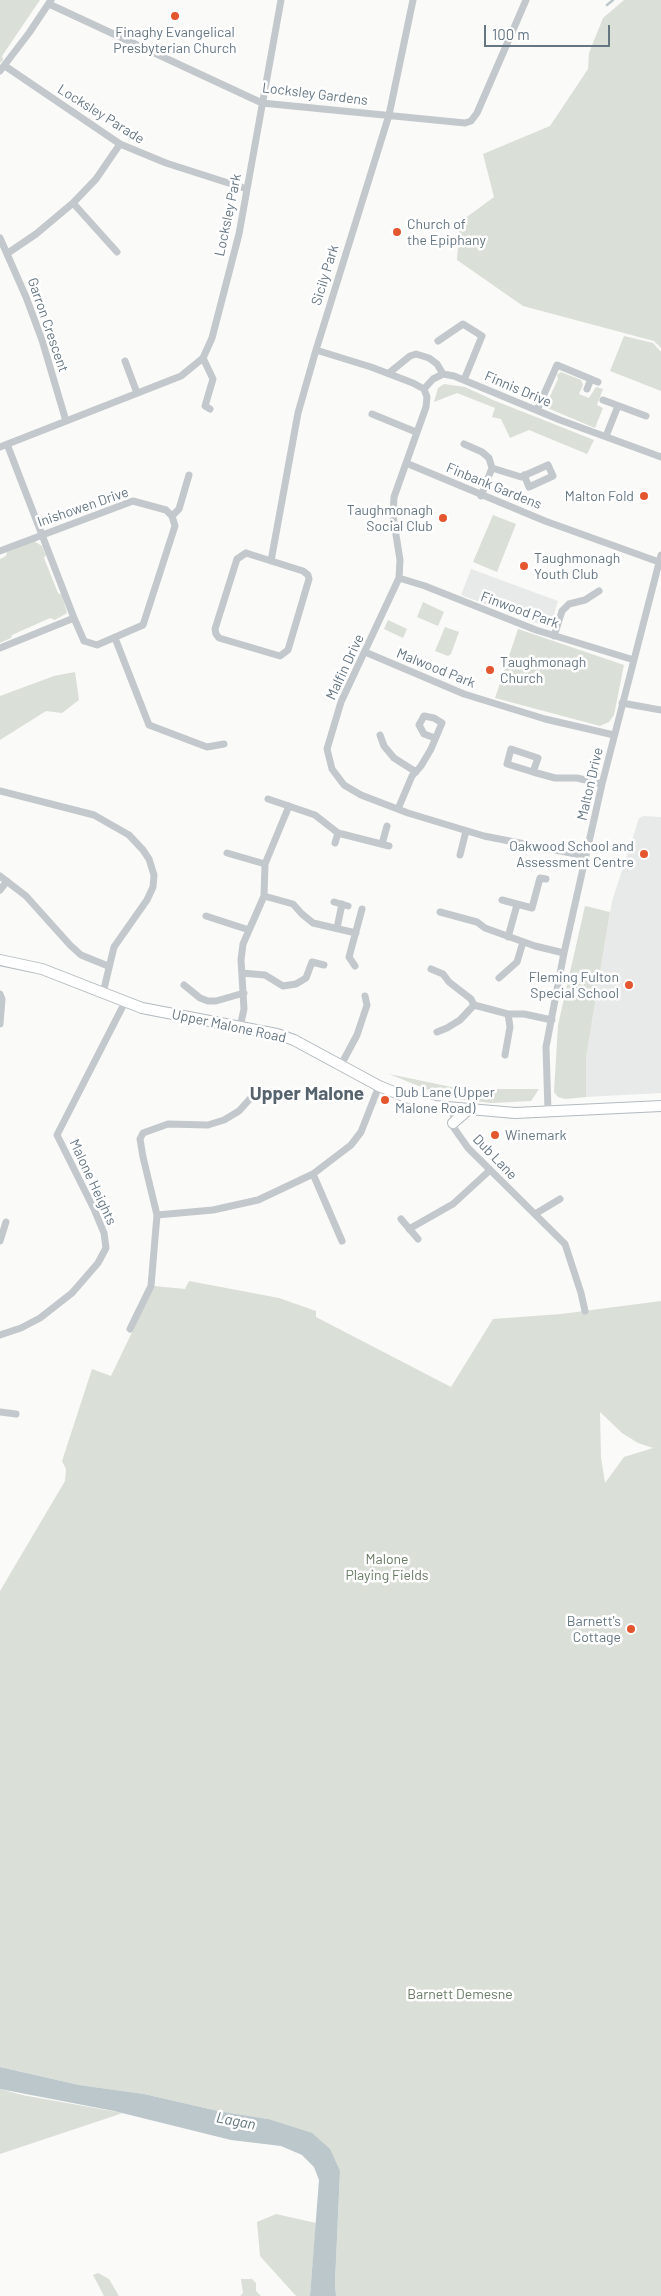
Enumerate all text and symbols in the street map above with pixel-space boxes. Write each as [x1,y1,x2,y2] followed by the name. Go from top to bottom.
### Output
[169,10,181,22] marker: Finaghy Evangelical Presbyterian Church
[486,15,612,47] scale bar
[113,24,237,56] place label: Finaghy Evangelical Presbyterian Church
[492,25,530,43] text: 100 m
[261,79,369,109] street label: Locksley Gardens
[55,81,147,147] street label: Locksley Parade
[211,172,245,258] street label: Locksley Park
[407,216,486,248] place label: Church of the Epiphany
[391,226,403,238] marker: Church of the Epiphany
[308,243,342,307] street label: Sicily Park
[24,276,72,374] street label: Garron Crescent
[482,367,554,411] street label: Finnis Drive
[444,459,544,513] street label: Finbank Gardens
[35,484,131,530] street label: Inishowen Drive
[565,488,634,504] place label: Malton Fold
[638,490,650,502] marker: Malton Fold
[347,502,433,534] place label: Taughmonagh Social Club
[437,512,449,524] marker: Taughmonagh Social Club
[534,550,620,582] place label: Taughmonagh Youth Club
[518,560,530,572] marker: Taughmonagh Youth Club
[479,588,561,632] street label: Finwood Park
[322,632,368,702] street label: Malfin Drive
[394,645,478,691] street label: Malwood Park
[500,654,586,686] place label: Taughmonagh Church
[484,664,496,676] marker: Taughmonagh Church
[573,746,607,822] street label: Malton Drive
[509,838,634,870] place label: Oakwood School and Assessment Centre
[638,848,650,860] marker: Oakwood School and Assessment Centre
[529,969,619,1002] place label: Fleming Fulton Special School
[623,979,635,991] marker: Fleming Fulton Special School
[170,1006,288,1046] street label: Upper Malone Road
[250,1083,364,1105] district label: Upper Malone
[395,1084,495,1116] place label: Dub Lane (Upper Malone Road)
[379,1094,391,1106] marker: Dub Lane (Upper Malone Road)
[505,1127,567,1143] place label: Winemark
[489,1129,501,1141] marker: Winemark
[469,1131,521,1183] street label: Dub Lane
[66,1136,120,1228] street label: Malone Heights
[345,1551,429,1584] park label: Malone Playing Fields
[567,1613,621,1645] place label: Barnett's Cottage
[625,1623,637,1635] marker: Barnett's Cottage
[407,1986,513,2002] park label: Barnett Demesne
[215,2108,257,2134] water label: Lagan

